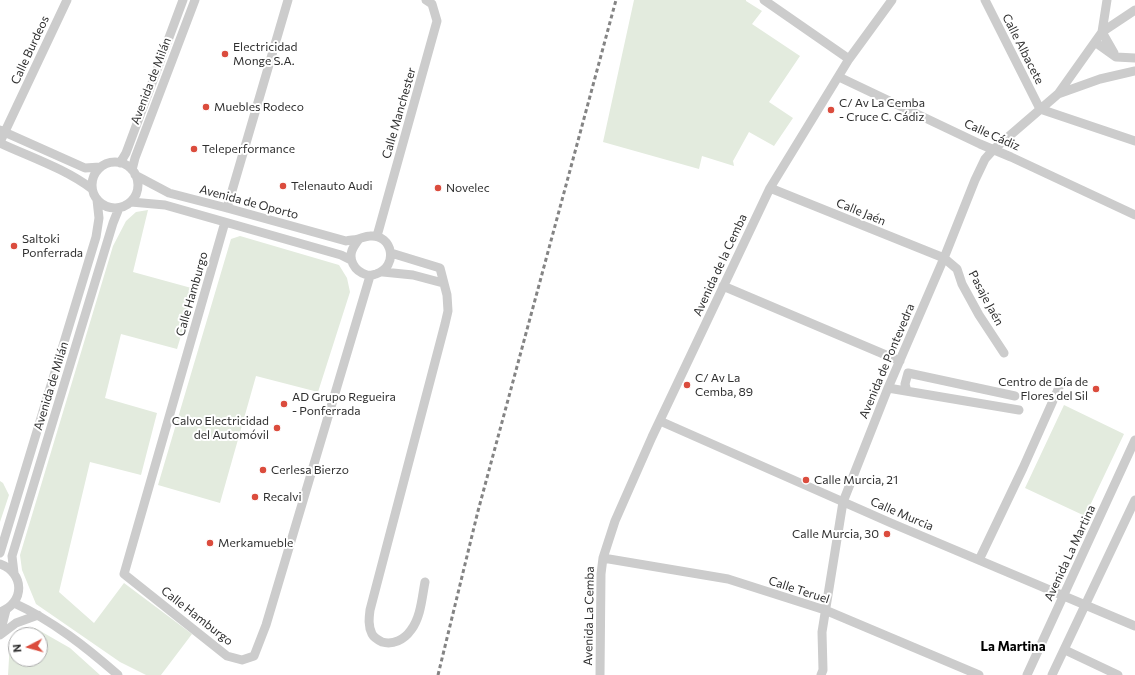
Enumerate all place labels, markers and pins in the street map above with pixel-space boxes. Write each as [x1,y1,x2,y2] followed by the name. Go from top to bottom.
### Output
[233,40,297,68] place label: Electricidad Monge S.A.
[220,49,230,59] marker: Electricidad Monge S.A.
[839,96,925,124] place label: C/ Av La Cemba - Cruce C. Cádiz
[214,100,304,114] place label: Muebles Rodeco
[201,102,211,112] marker: Muebles Rodeco
[826,105,836,115] marker: C/ Av La Cemba - Cruce C. Cádiz
[202,142,295,156] place label: Teleperformance
[189,144,199,154] marker: Teleperformance
[291,179,373,193] place label: Telenauto Audi
[278,181,288,191] marker: Telenauto Audi
[446,181,490,195] place label: Novelec
[433,183,443,193] marker: Novelec
[22,232,83,260] place label: Saltoki Ponferrada
[9,241,19,251] marker: Saltoki Ponferrada
[695,371,753,399] place label: C/ Av La Cemba, 89
[998,375,1088,403] place label: Centro de Día de Flores del Sil
[682,380,692,390] marker: C/ Av La Cemba, 89
[1091,384,1101,394] marker: Centro de Día de Flores del Sil
[292,390,396,418] place label: AD Grupo Regueira - Ponferrada
[279,399,289,409] marker: AD Grupo Regueira - Ponferrada
[172,414,269,442] place label: Calvo Electricidad del Automóvil
[272,423,282,433] marker: Calvo Electricidad del Automóvil
[271,463,349,477] place label: Cerlesa Bierzo
[258,465,268,475] marker: Cerlesa Bierzo
[814,473,898,487] place label: Calle Murcia, 21
[801,475,811,485] marker: Calle Murcia, 21
[263,490,301,504] place label: Recalvi
[250,492,260,502] marker: Recalvi
[792,527,879,541] place label: Calle Murcia, 30
[882,529,892,539] marker: Calle Murcia, 30
[218,536,293,550] place label: Merkamueble
[205,538,215,548] marker: Merkamueble

